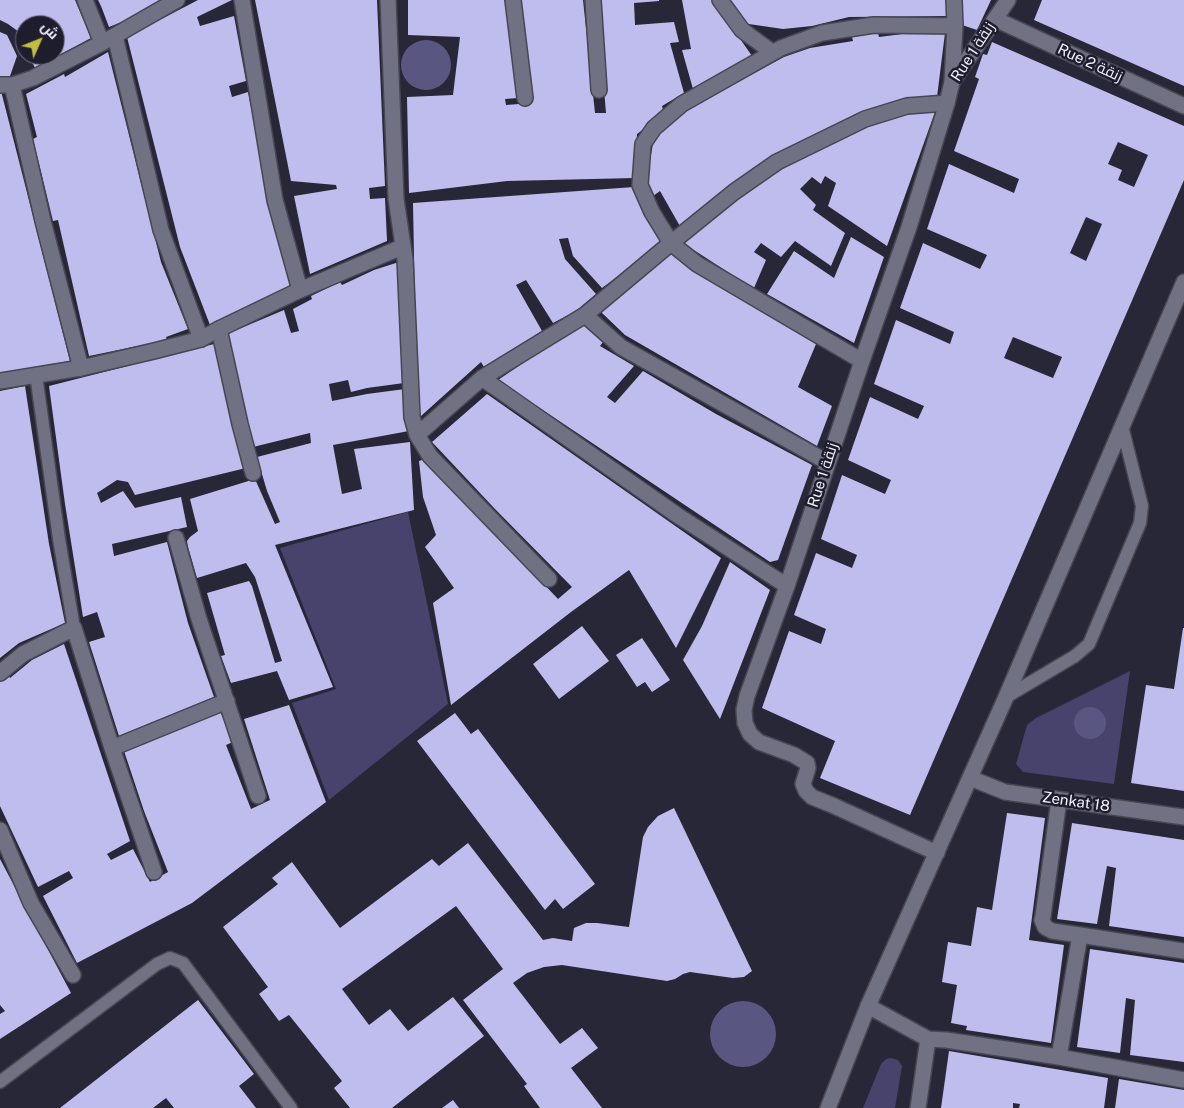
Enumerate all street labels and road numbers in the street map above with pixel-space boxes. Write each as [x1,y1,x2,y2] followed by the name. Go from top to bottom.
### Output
[947,19,999,85] street label: Rue 1 زنقة
[1055,40,1125,86] street label: Rue 2 زنقة
[804,440,842,510] street label: Rue 1 زنقة
[1041,788,1111,816] street label: Zenkat 18

